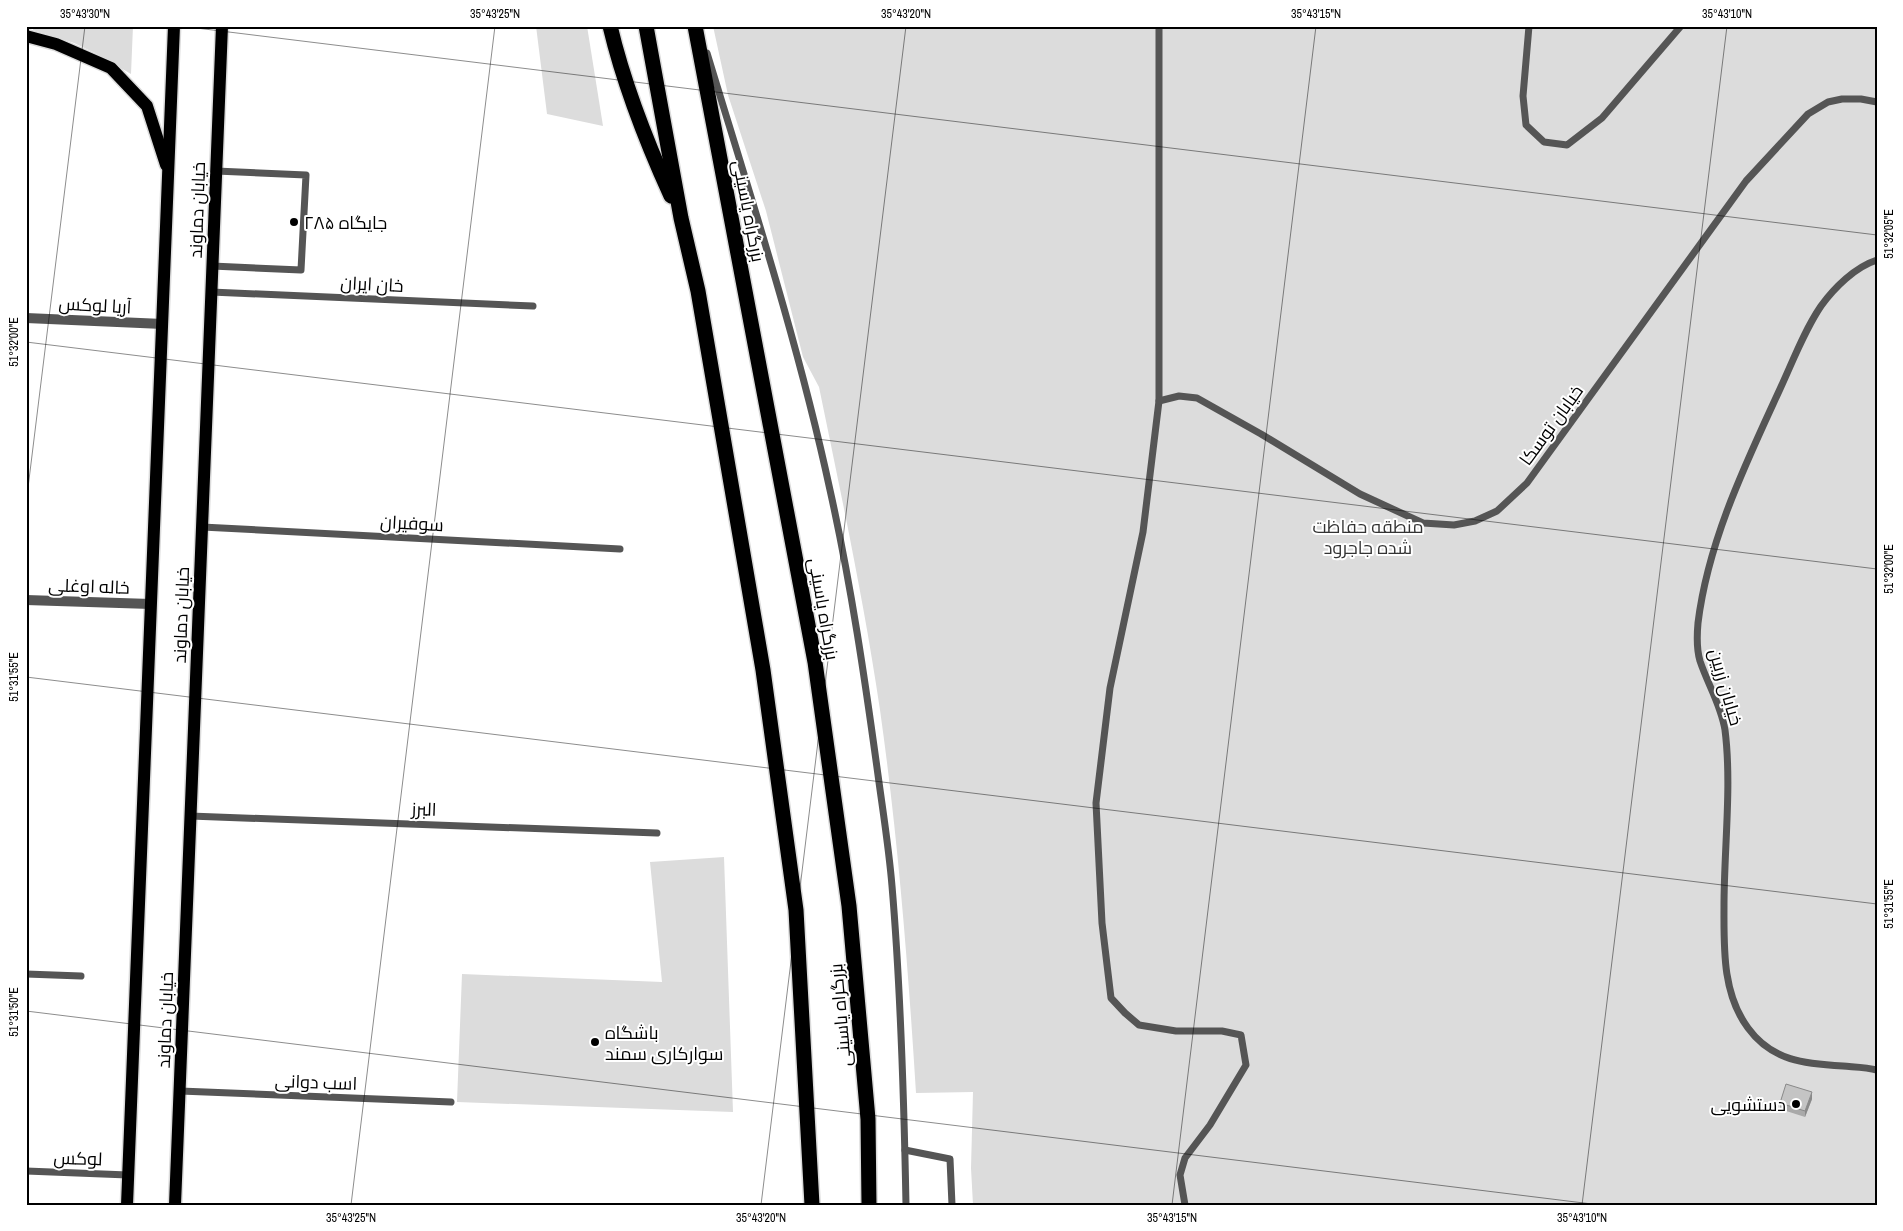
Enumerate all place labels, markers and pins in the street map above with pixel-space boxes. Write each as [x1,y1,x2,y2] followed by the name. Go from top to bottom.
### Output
[304,210,387,235] place label: جایگاه ۲۸۵
[288,216,300,228] marker: جایگاه ۲۸۵
[605,1020,723,1066] place label: باشگاه سوارکاری سمند
[589,1036,601,1048] marker: باشگاه سوارکاری سمند
[1711,1092,1786,1117] place label: دستشویی
[1790,1098,1802,1110] marker: دستشویی

